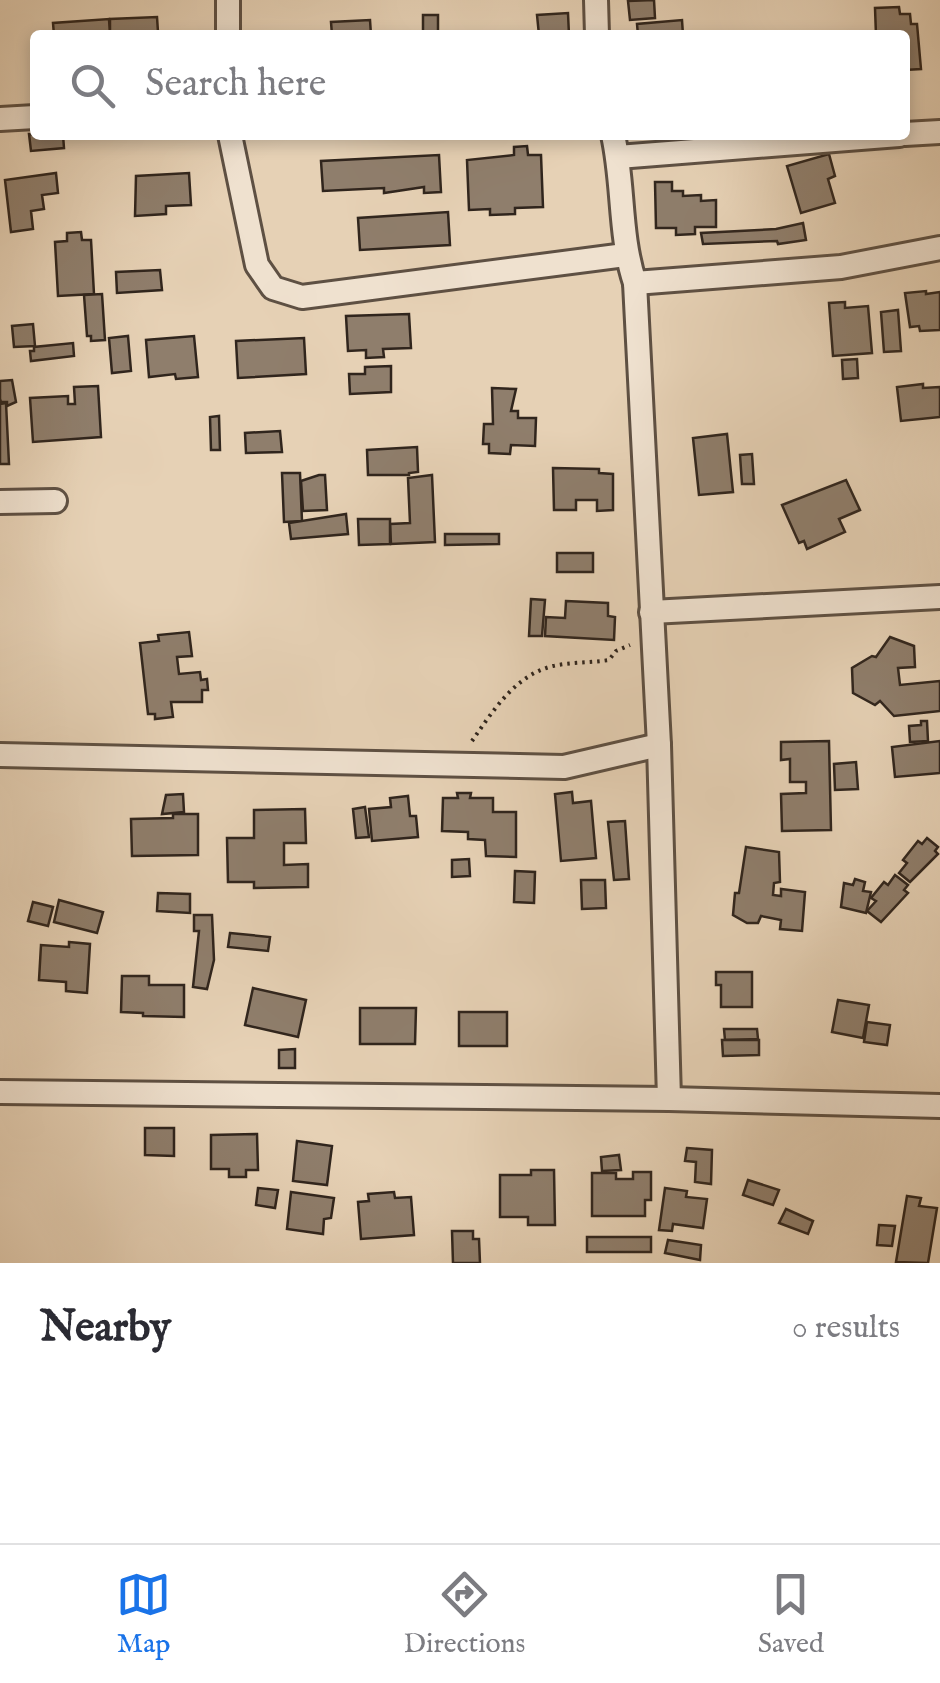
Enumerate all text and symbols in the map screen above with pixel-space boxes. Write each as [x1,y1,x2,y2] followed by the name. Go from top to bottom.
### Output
[30,30,910,140] search box
[65,58,120,113] icon: search
[145,61,326,109] text: Search here
[40,1302,171,1355] text: Nearby
[792,1308,900,1349] text: 0 results
[116,1567,171,1662] tab: Map
[403,1567,525,1662] tab: Directions
[758,1567,824,1662] tab: Saved

